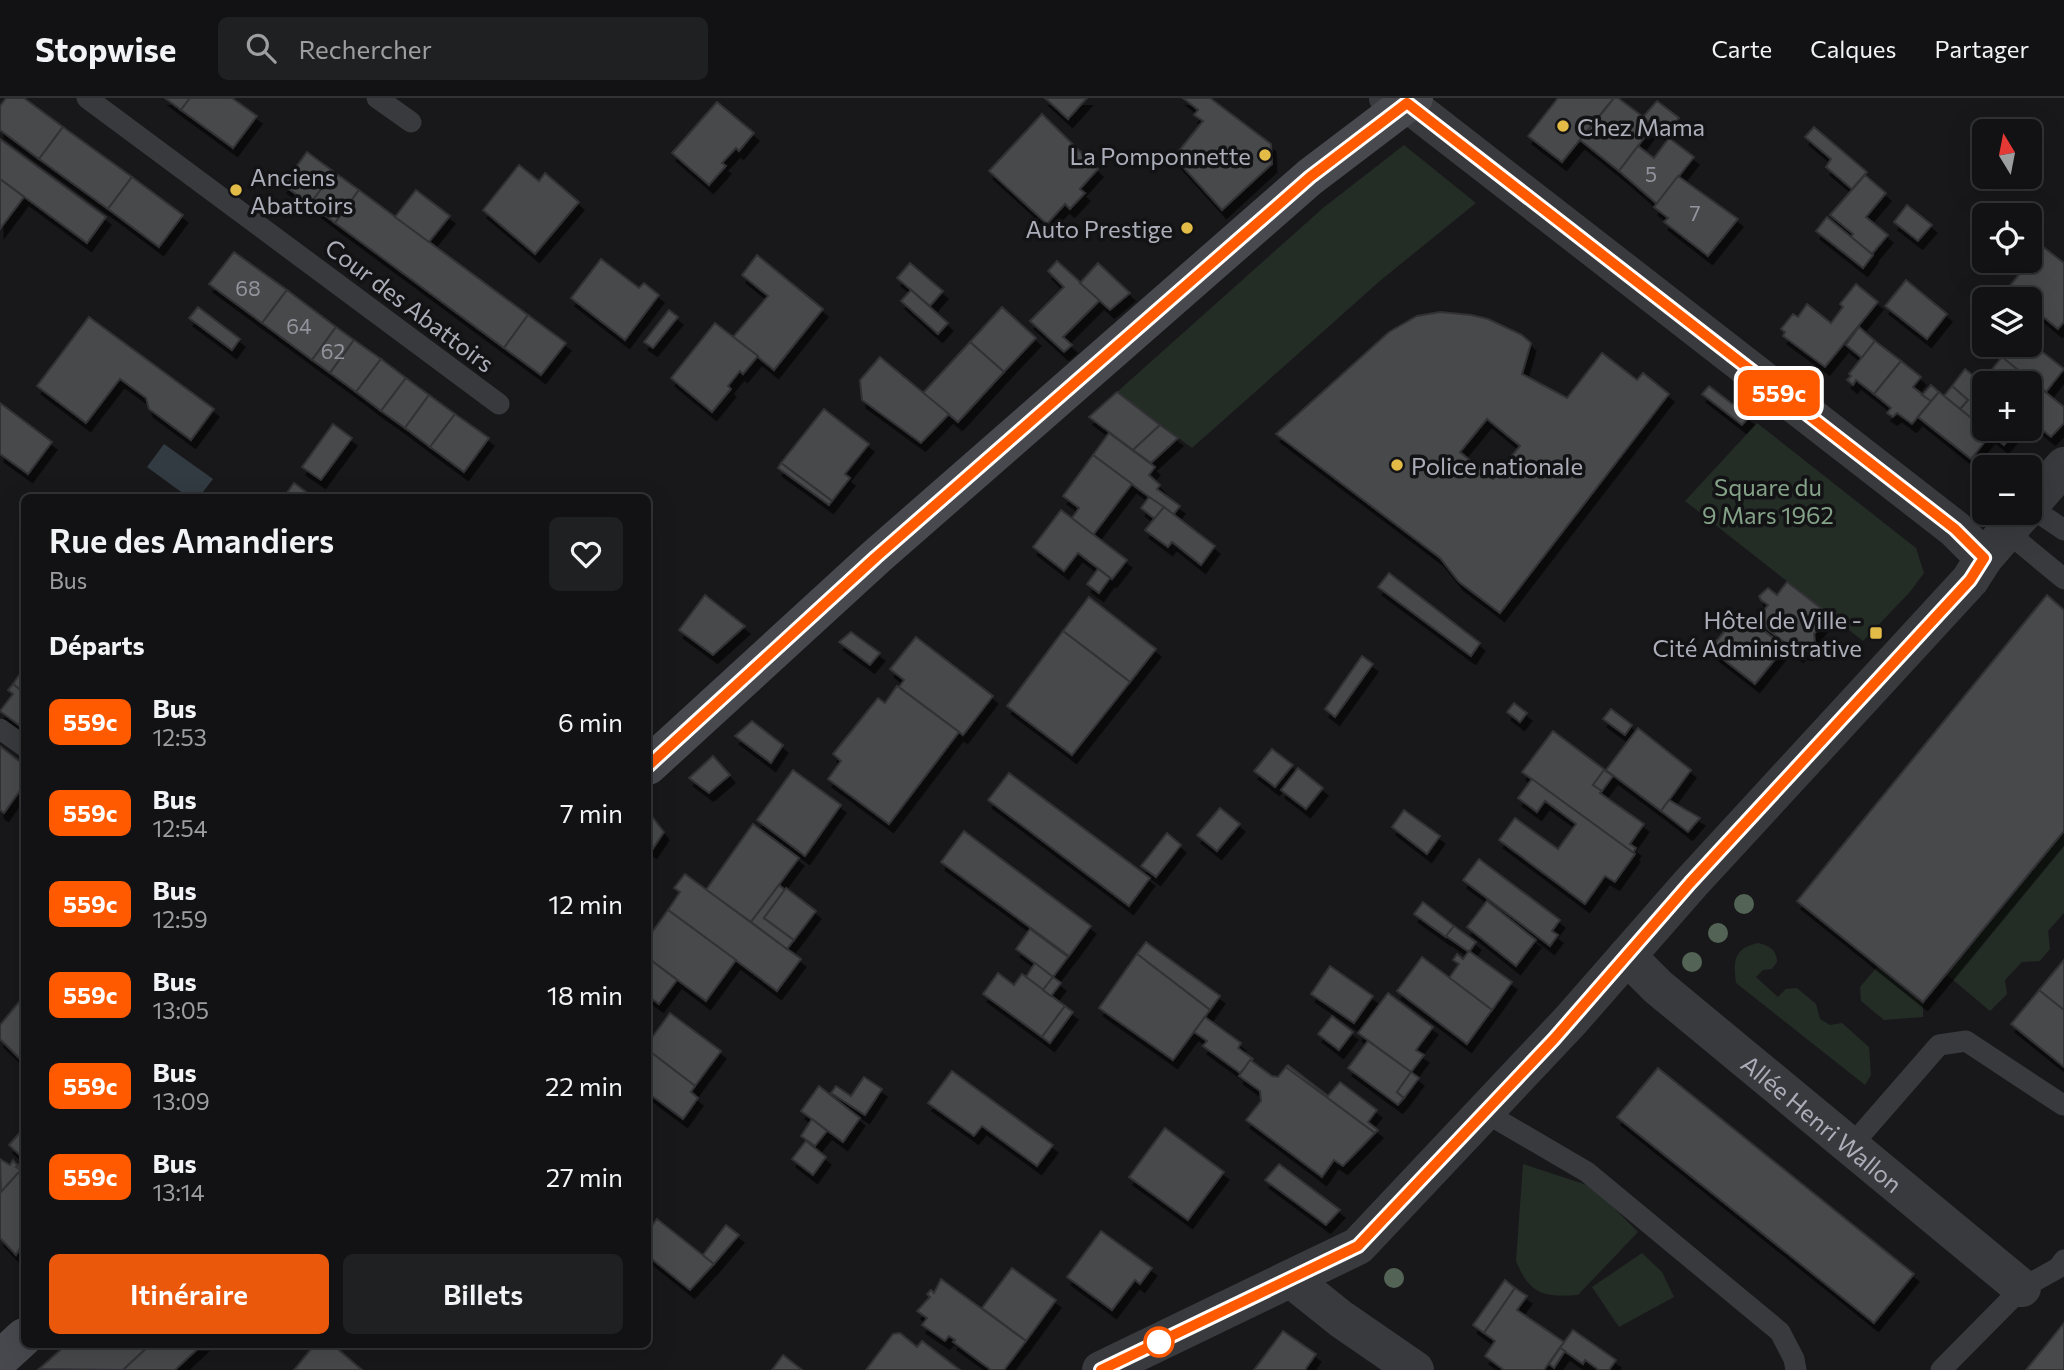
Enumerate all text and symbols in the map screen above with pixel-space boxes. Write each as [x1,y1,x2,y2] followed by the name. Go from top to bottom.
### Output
[218,17,708,80] search box
[35,28,176,69] text: Stopwise
[242,29,280,67] icon: search
[298,33,432,64] text: Rechercher
[1711,34,1772,63] text: Carte
[1810,34,1896,63] text: Calques
[1934,34,2029,63] text: Partager
[1577,112,1705,141] place label: Chez Mama
[1555,118,1571,134] marker: Chez Mama
[1972,119,2042,189] north arrow
[1972,119,2042,525] map controls
[1069,141,1251,170] place label: La Pomponnette
[1257,147,1273,163] marker: La Pomponnette
[1645,161,1657,186] house number: 5
[250,162,353,219] place label: Anciens Abattoirs
[228,182,244,198] marker: Anciens Abattoirs
[1689,200,1701,225] house number: 7
[1972,203,2042,273] button: locate
[1025,214,1173,243] place label: Auto Prestige
[1179,220,1195,236] marker: Auto Prestige
[320,232,500,378] street label: Cour des Abattoirs
[235,275,261,300] house number: 68
[1972,287,2042,357] button: layers
[286,313,312,338] house number: 64
[321,338,345,363] house number: 62
[1730,370,1828,416] line badge: 559c
[1972,371,2042,441] button: +
[1752,378,1806,407] text: 559c
[1411,451,1583,480] place label: Police nationale
[1972,455,2042,525] button: −
[1389,457,1405,473] marker: Police nationale
[1702,472,1834,529] park label: Square du 9 Mars 1962
[549,517,623,591] button: heart
[49,519,334,560] text: Rue des Amandiers
[49,566,87,594] text: Bus
[1652,605,1862,662] place label: Hôtel de Ville - Cité Administrative
[1868,625,1884,641] marker: Hôtel de Ville - Cité Administrative
[49,629,145,660] text: Départs
[152,692,197,723] text: Bus
[558,706,623,737] text: 6 min
[63,707,117,736] text: 559c
[152,723,207,751] text: 12:53
[152,783,197,814] text: Bus
[560,797,623,828] text: 7 min
[63,798,117,827] text: 559c
[152,814,207,842] text: 12:54
[152,874,197,905] text: Bus
[548,888,623,919] text: 12 min
[63,889,117,918] text: 559c
[152,905,208,933] text: 12:59
[152,965,197,996] text: Bus
[547,979,623,1010] text: 18 min
[63,980,117,1009] text: 559c
[152,996,209,1024] text: 13:05
[1736,1048,1908,1198] street label: Allée Henri Wallon
[152,1056,197,1087] text: Bus
[545,1070,623,1101] text: 22 min
[63,1071,117,1100] text: 559c
[152,1087,210,1115] text: 13:09
[152,1147,197,1178] text: Bus
[546,1161,623,1192] text: 27 min
[63,1162,117,1191] text: 559c
[152,1178,204,1206] text: 13:14
[49,1254,329,1334] button: Itinéraire
[343,1254,623,1334] button: Billets
[1144,1327,1174,1357] unlabelled marker

